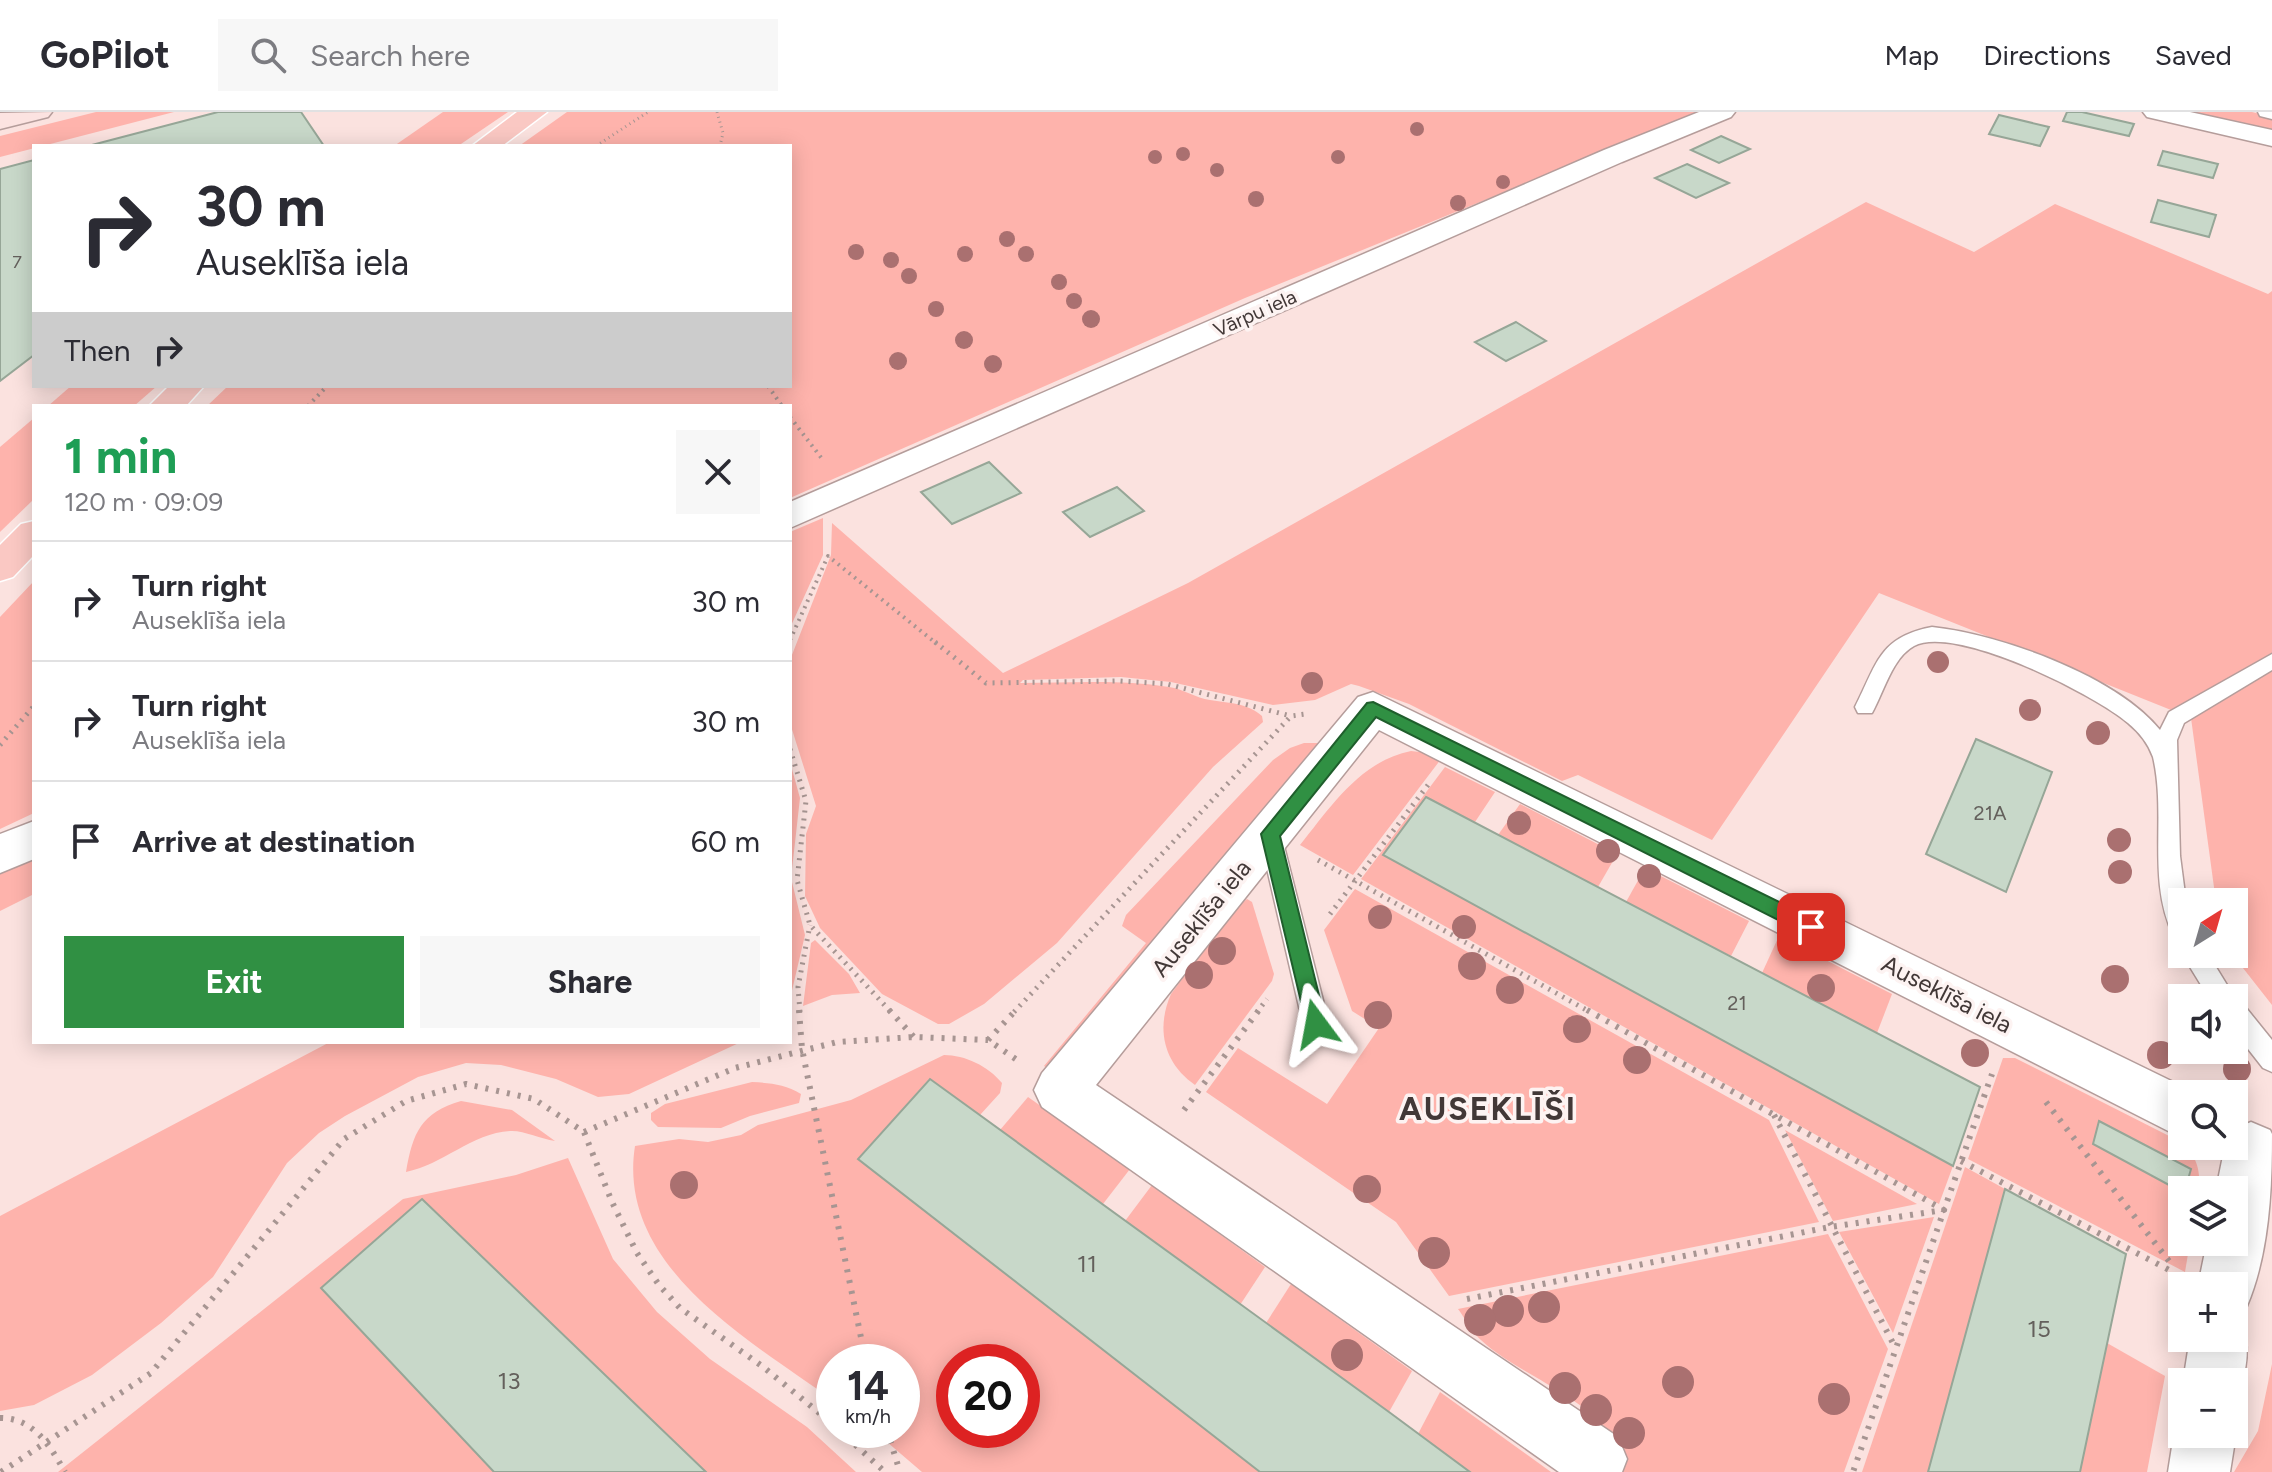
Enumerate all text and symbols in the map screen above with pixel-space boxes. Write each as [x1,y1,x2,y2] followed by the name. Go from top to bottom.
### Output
[218,19,778,91] search box
[40,32,170,78] text: GoPilot
[246,33,290,77] icon: search
[310,37,470,74] text: Search here
[1885,38,1939,72] text: Map
[1983,38,2111,72] text: Directions
[2155,38,2232,72] text: Saved
[196,173,326,240] text: 30 m
[64,176,168,280] icon: right
[196,241,409,284] text: Auseklīša iela
[12,251,22,273] house number: 7
[1210,284,1300,342] street label: Vārpu iela
[146,328,190,372] icon: right
[64,332,130,369] text: Then
[64,427,177,485] text: 1 min
[676,430,760,514] button: close
[64,486,223,518] text: 120 m · 09:09
[132,567,267,604] text: Turn right
[64,579,108,623] icon: right
[692,583,760,620] text: 30 m
[132,604,286,636] text: Auseklīša iela
[132,687,267,724] text: Turn right
[64,699,108,743] icon: right
[692,703,760,740] text: 30 m
[132,724,286,756] text: Auseklīša iela
[1974,801,2007,825] house number: 21A
[64,819,108,863] icon: arrive
[132,823,415,860] text: Arrive at destination
[691,823,760,860] text: 60 m
[1145,854,1257,982] street label: Auseklīša iela
[2168,888,2248,968] north arrow
[2168,888,2248,1448] map controls
[1777,893,1845,961] pin
[1789,905,1833,949] icon: arrive
[64,936,404,1028] button: Exit
[420,936,760,1028] button: Share
[1877,949,2017,1039] street label: Auseklīša iela
[1274,982,1358,1066] position arrow
[2168,984,2248,1064] button: sound
[1727,991,1747,1015] house number: 21
[2168,1080,2248,1160] button: search
[1399,1090,1577,1128] district label: AUSEKLĪŠI
[2168,1176,2248,1256] button: layers
[1077,1249,1097,1278] house number: 11
[2168,1272,2248,1352] button: +
[2027,1314,2051,1343] house number: 15
[936,1344,1040,1448] speed limit sign: 20
[847,1362,889,1410] text: 14
[498,1366,520,1395] house number: 13
[2168,1368,2248,1448] button: −
[845,1404,891,1428] text: km/h

